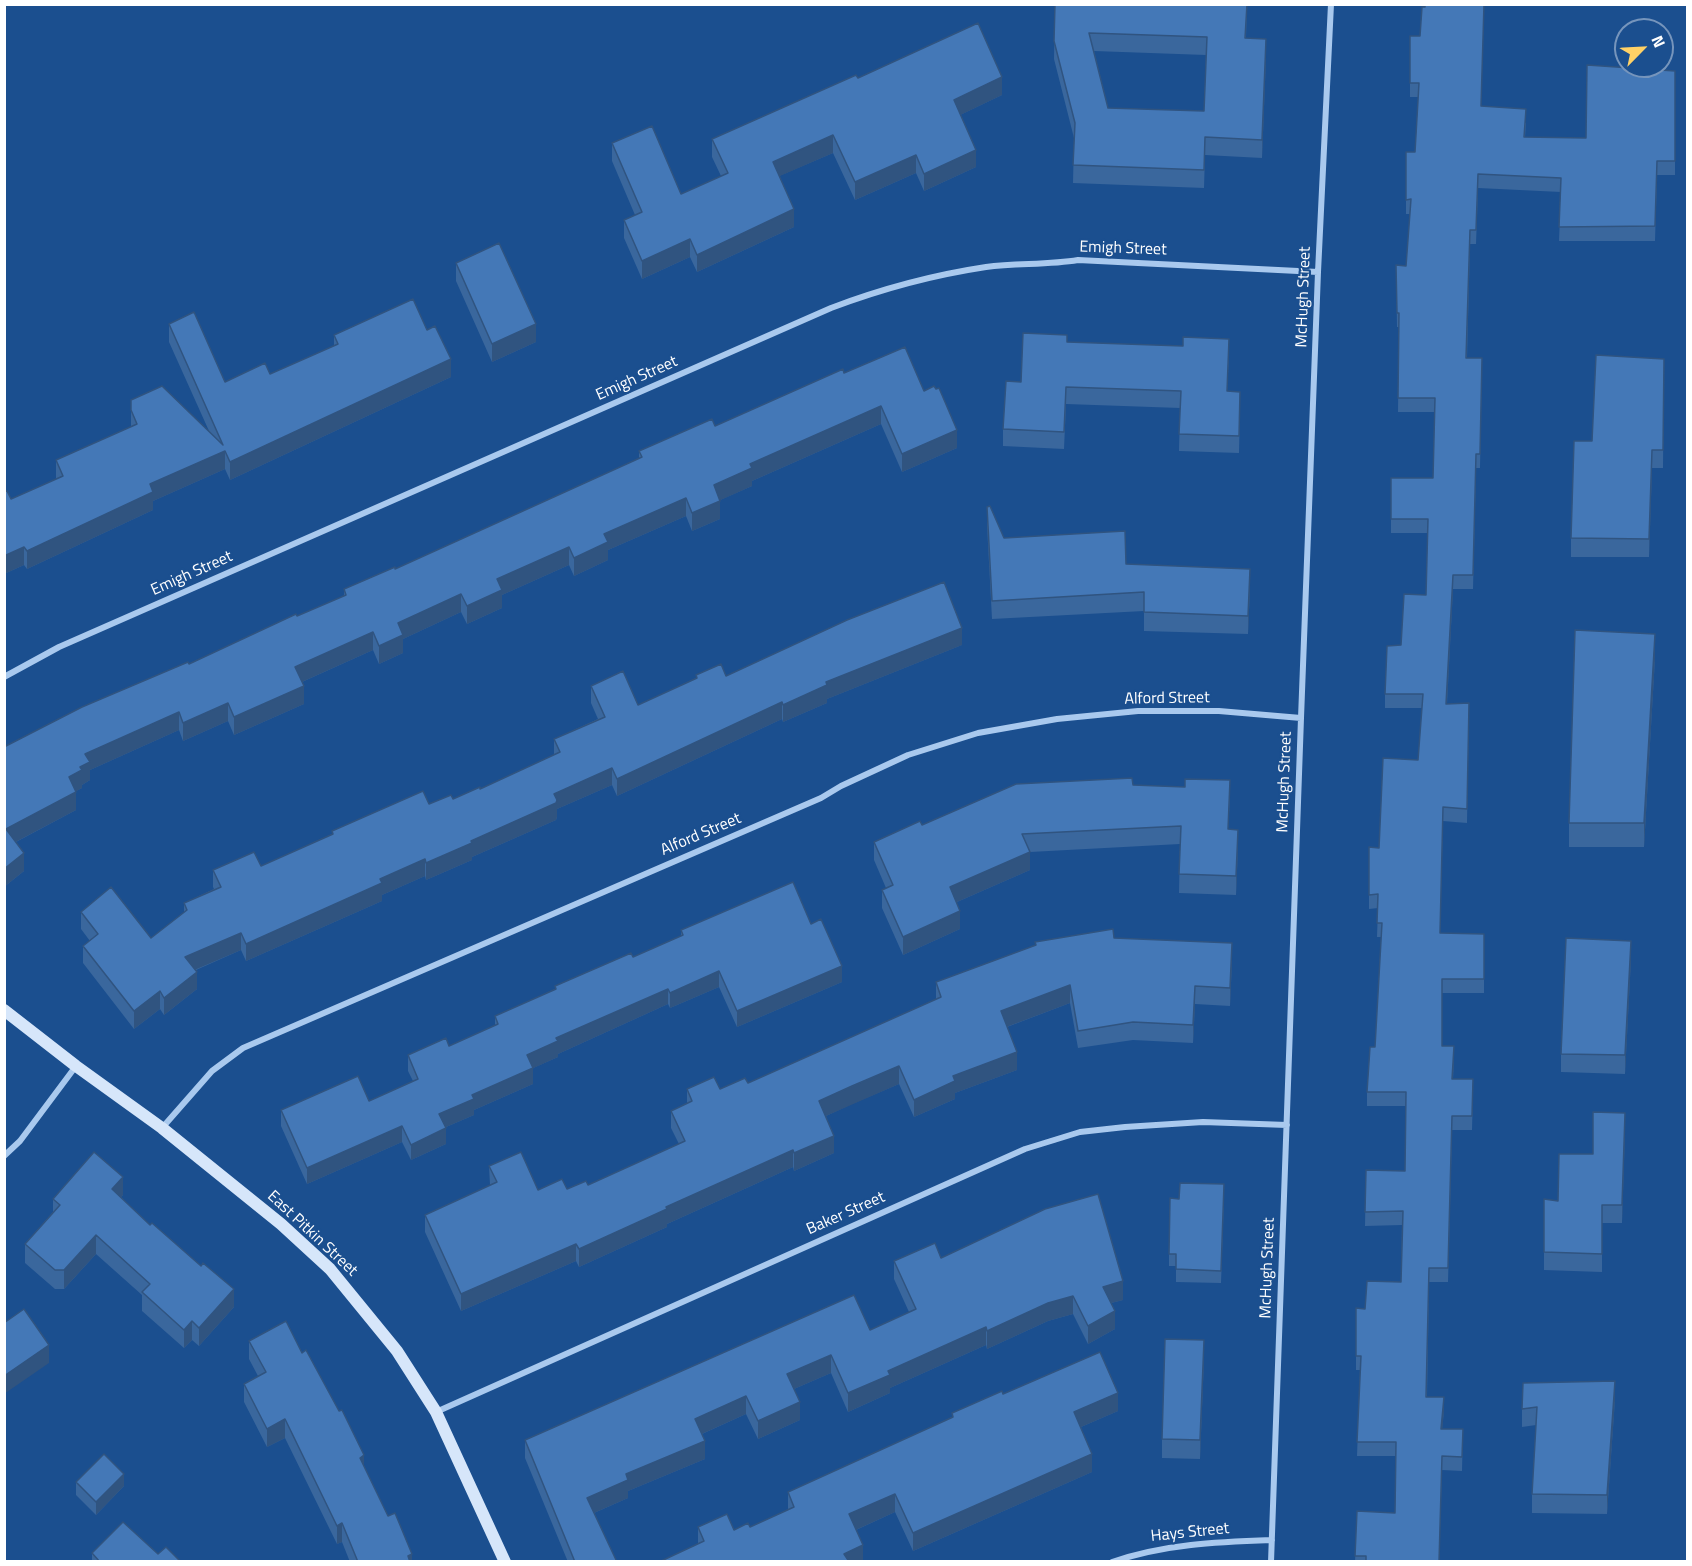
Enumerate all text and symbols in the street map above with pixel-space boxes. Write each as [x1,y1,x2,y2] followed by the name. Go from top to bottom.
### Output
[1614,18,1674,78] north arrow
[1645,32,1672,51] text: N
[1079,238,1167,260] street label: Emigh Street
[1293,246,1315,348] street label: McHugh Street
[593,352,681,406] street label: Emigh Street
[148,547,236,601] street label: Emigh Street
[1124,689,1210,709] street label: Alford Street
[1274,731,1296,833] street label: McHugh Street
[658,809,744,861] street label: Alford Street
[263,1187,361,1281] street label: East Pitkin Street
[804,1188,888,1240] street label: Baker Street
[1257,1217,1279,1319] street label: McHugh Street
[1150,1519,1230,1547] street label: Hays Street

